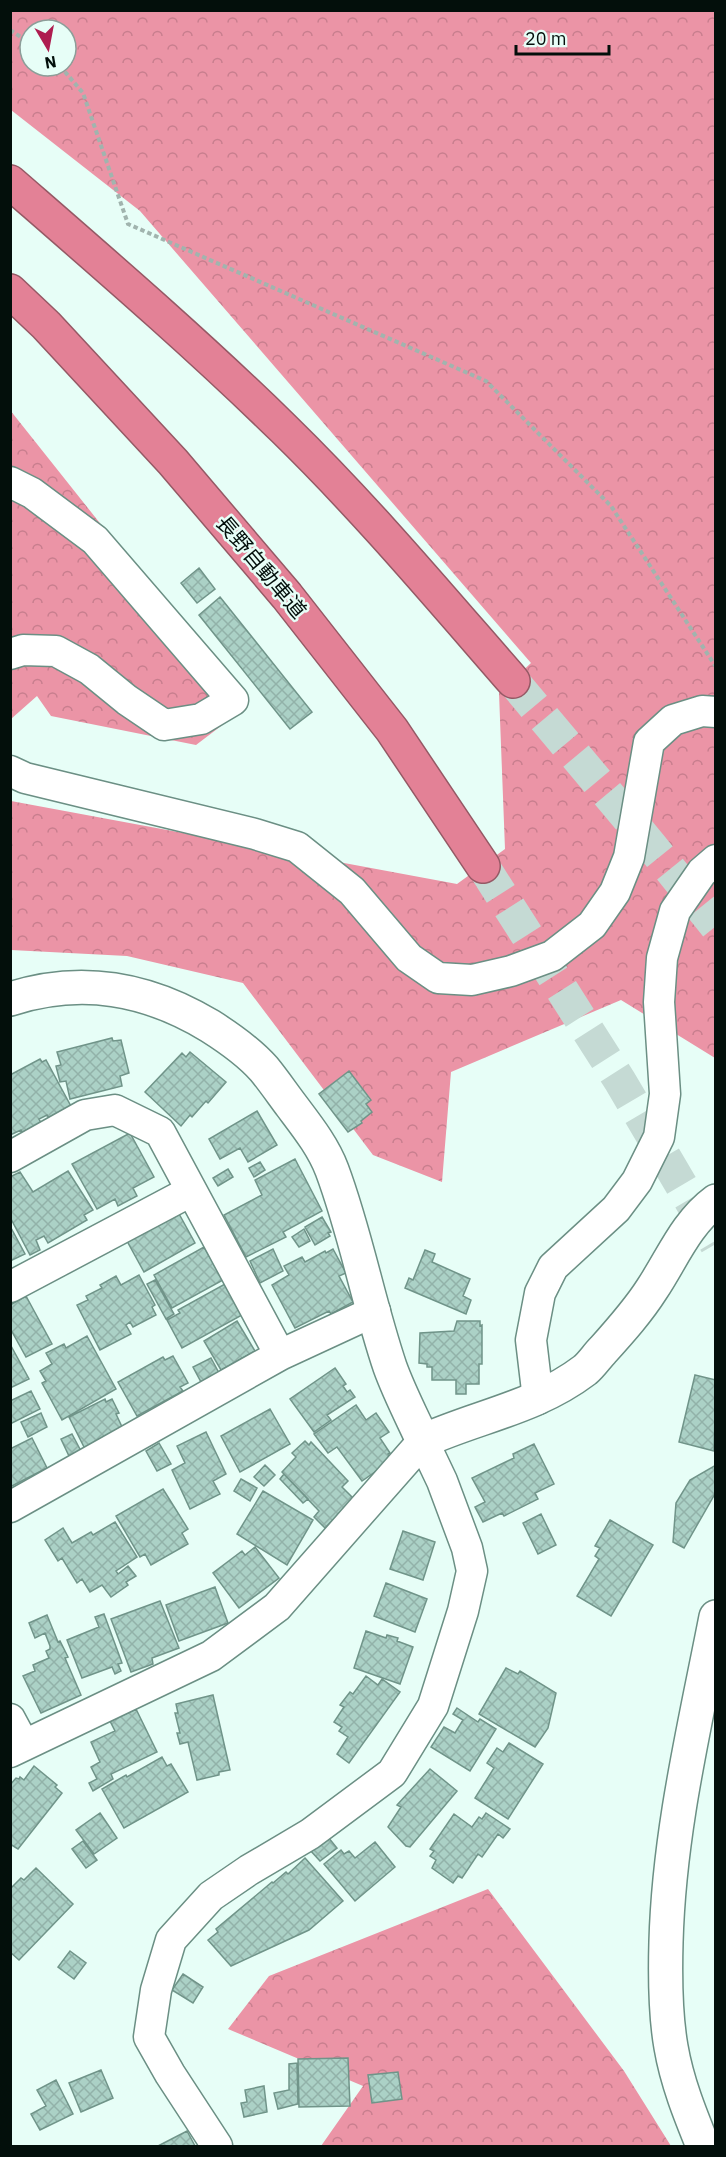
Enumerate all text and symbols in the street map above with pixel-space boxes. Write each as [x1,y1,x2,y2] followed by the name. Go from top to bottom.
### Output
[18,18,78,78] north arrow
[516,18,609,56] scale bar
[525,27,567,50] text: 20 m
[43,52,58,74] text: N
[211,509,313,624] street label: 長野自動車道

